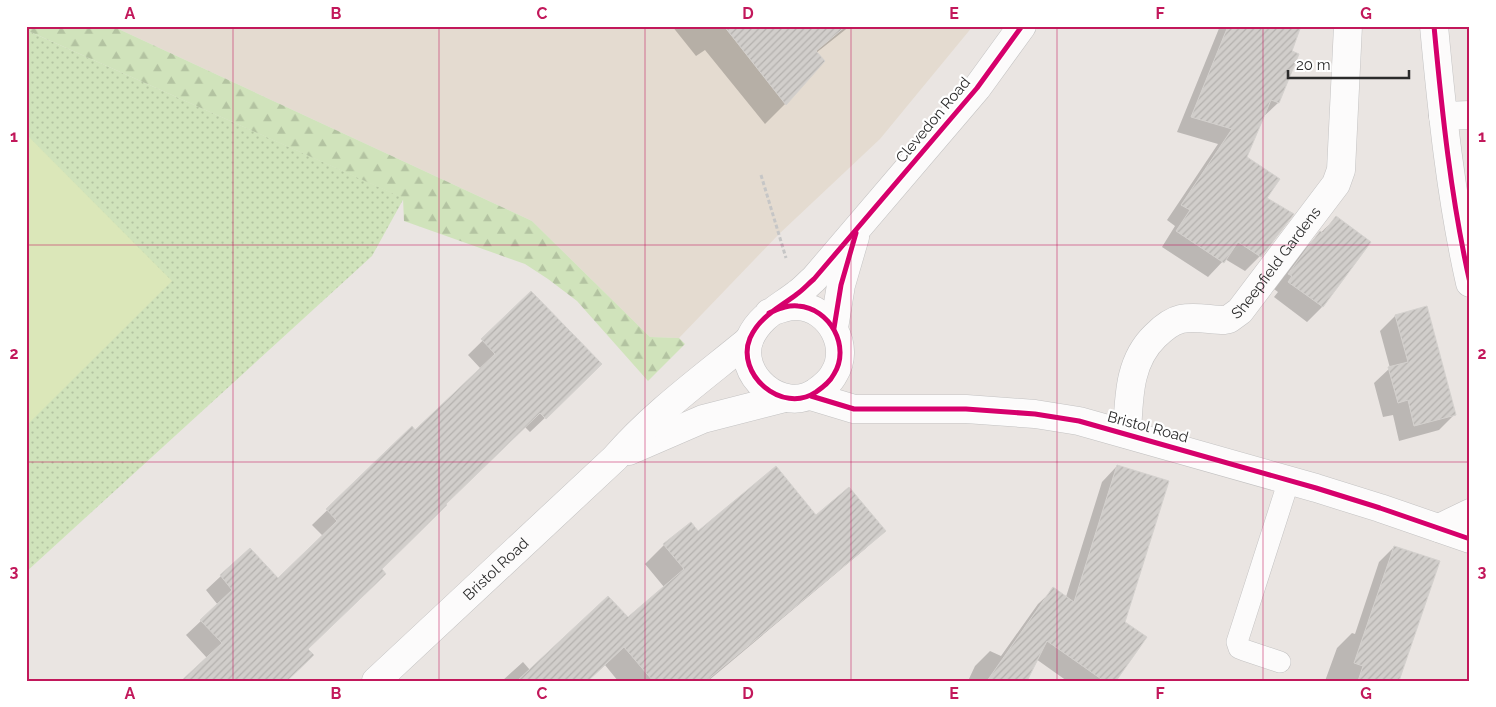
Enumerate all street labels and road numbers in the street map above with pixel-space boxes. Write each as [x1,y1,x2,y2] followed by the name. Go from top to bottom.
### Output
[892,73,974,167] street label: Clevedon Road
[1228,203,1325,323] street label: Sheepfield Gardens
[1106,408,1190,446] street label: Bristol Road
[459,534,532,604] street label: Bristol Road

